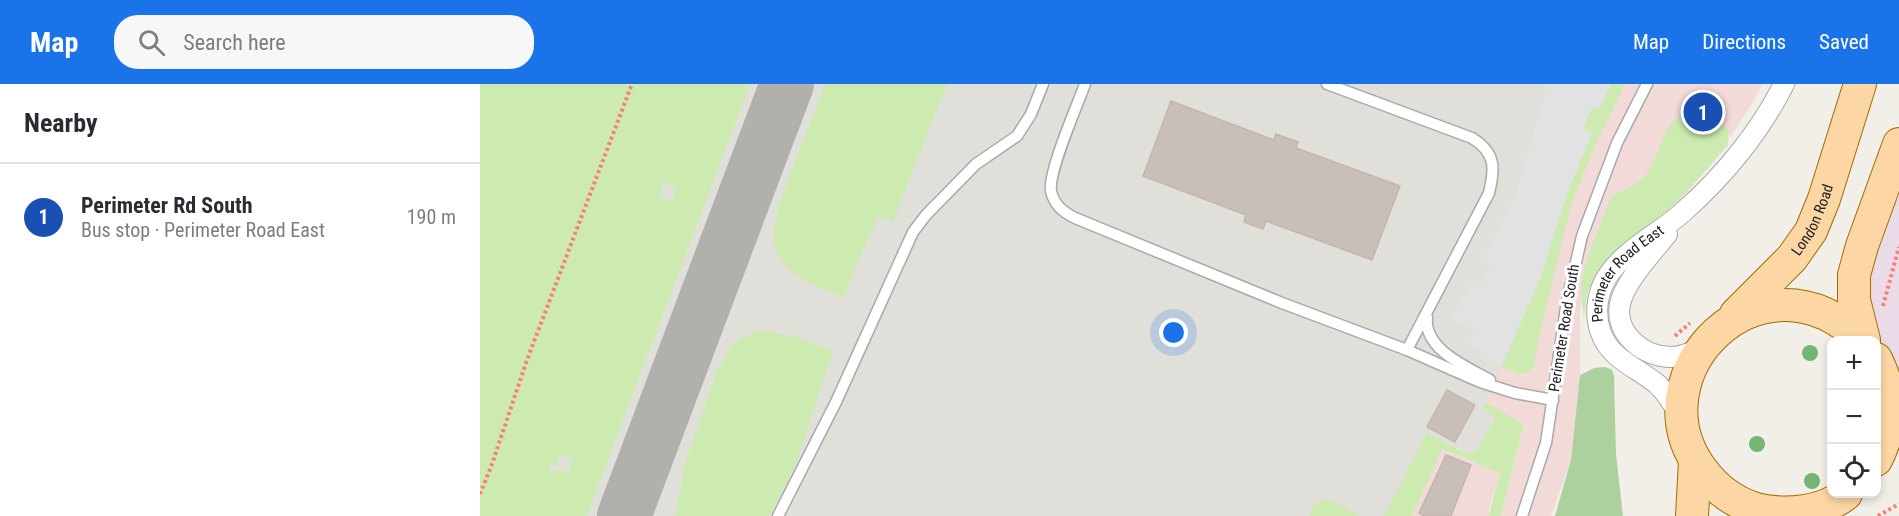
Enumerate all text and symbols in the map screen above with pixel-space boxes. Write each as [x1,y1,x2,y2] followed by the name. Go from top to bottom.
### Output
[114,15,534,69] search box
[30,26,78,59] text: Map
[135,26,168,59] icon: search
[183,30,286,55] text: Search here
[1633,30,1669,54] text: Map
[1702,30,1786,54] text: Directions
[1819,30,1869,54] text: Saved
[1684,90,1722,135] pin: 1
[24,108,98,138] text: Nearby
[1787,182,1837,259] street label: London Road
[81,193,253,218] text: Perimeter Rd South
[38,205,49,229] text: 1
[407,205,456,229] text: 190 m
[81,218,325,242] text: Bus stop · Perimeter Road East
[1588,221,1667,323] street label: Perimeter Road East
[1545,263,1583,393] street label: Perimeter Road South
[1159,318,1188,347] your location
[1827,336,1881,498] map controls
[1827,336,1881,390] button: +
[1827,390,1881,444] button: −
[1827,444,1881,498] button: locate

